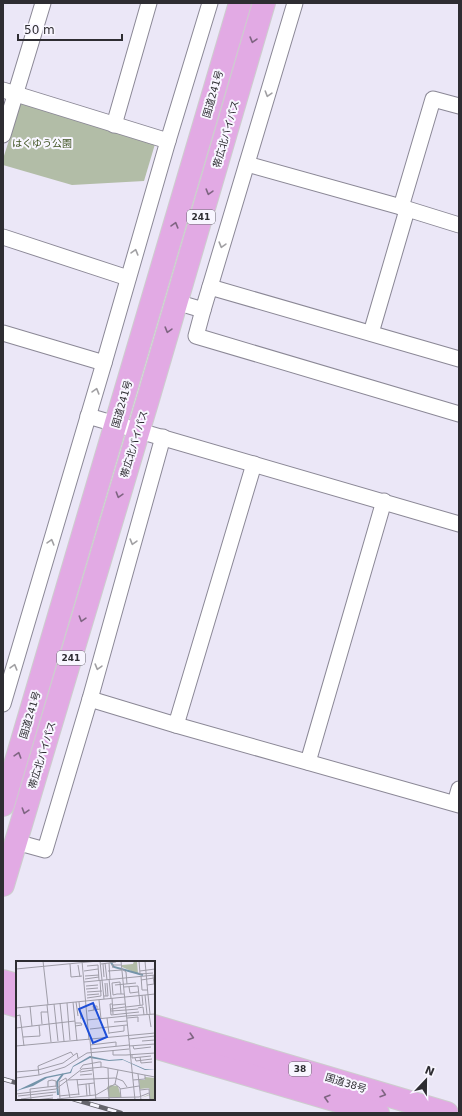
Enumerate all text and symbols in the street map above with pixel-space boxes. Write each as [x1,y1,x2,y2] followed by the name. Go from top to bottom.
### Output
[18,16,122,42] scale bar
[24,23,55,37] text: 50 m
[249,37,258,44] one-way arrow
[201,69,225,119] street label: 国道241号
[264,90,273,97] one-way arrow
[211,99,241,169] street label: 帯広北バイパス
[12,138,72,149] park label: はくゆう公園
[205,188,214,195] one-way arrow
[187,210,215,224] road number: 241
[170,222,179,229] one-way arrow
[219,242,227,249] one-way arrow
[130,249,139,256] one-way arrow
[164,326,173,333] one-way arrow
[110,379,134,429] street label: 国道241号
[91,387,100,394] one-way arrow
[119,409,149,479] street label: 帯広北バイパス
[115,491,124,498] one-way arrow
[129,538,138,545] one-way arrow
[46,539,55,546] one-way arrow
[78,616,87,623] one-way arrow
[57,651,85,665] road number: 241
[9,663,18,670] one-way arrow
[95,664,103,670] one-way arrow
[18,690,42,740] street label: 国道241号
[27,720,57,790] street label: 帯広北バイパス
[13,751,22,758] one-way arrow
[21,807,30,814] one-way arrow
[16,961,155,1100] inset map
[188,1032,195,1041] one-way arrow
[406,1060,446,1100] north arrow
[289,1062,311,1076] road number: 38
[423,1063,436,1079] text: N
[324,1071,368,1095] street label: 国道38号
[379,1089,386,1098] one-way arrow
[323,1094,330,1103] one-way arrow

